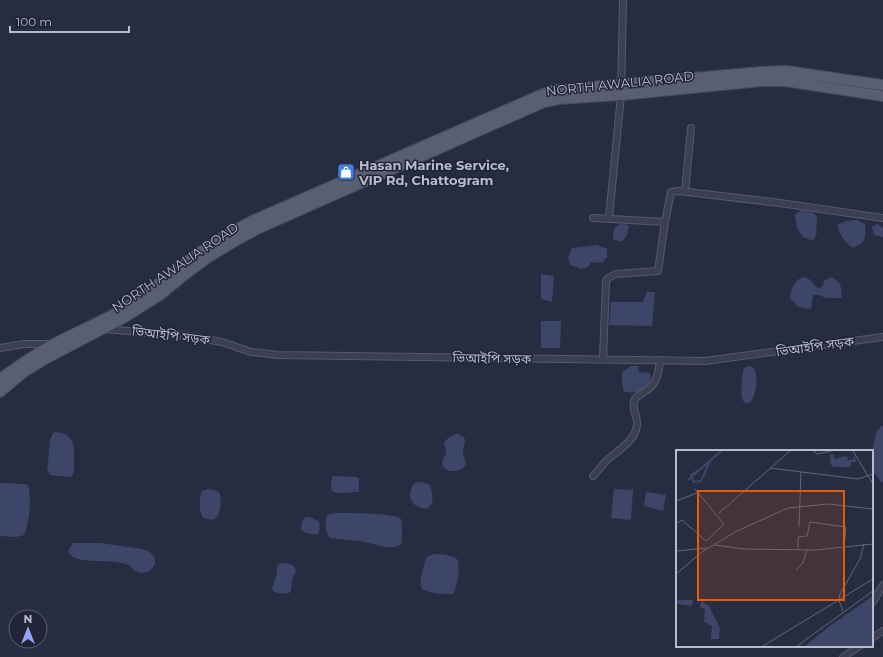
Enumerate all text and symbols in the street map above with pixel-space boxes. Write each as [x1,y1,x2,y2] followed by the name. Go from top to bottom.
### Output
[10,8,129,34] scale bar
[16,14,52,29] text: 100 m
[545,67,695,99] street label: NORTH AWALIA ROAD
[358,157,509,188] place label: Hasan Marine Service, VIP Rd, Chattogram
[336,162,356,182] shop icon: Hasan Marine Service, VIP Rd, Chattogram
[109,219,241,315] street label: NORTH AWALIA ROAD
[130,322,211,348] street label: ভিআইপি সড়ক
[774,333,856,360] street label: ভিআইপি সড়ক
[452,349,532,367] street label: ভিআইপি সড়ক
[676,450,873,647] inset map
[8,609,48,649] north arrow
[24,612,32,626] text: N

